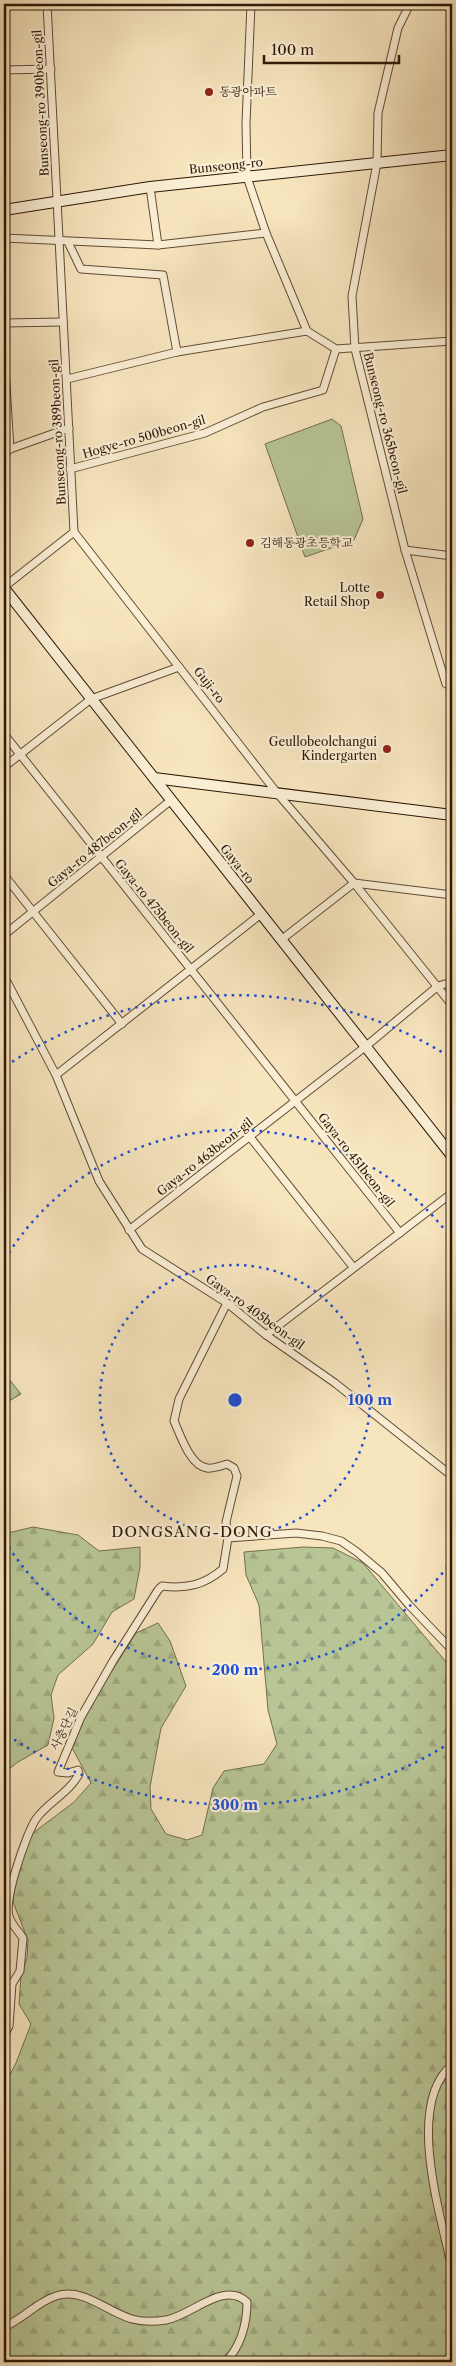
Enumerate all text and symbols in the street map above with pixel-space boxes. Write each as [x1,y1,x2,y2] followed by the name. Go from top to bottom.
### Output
[29,29,52,177] street label: Bunseong-ro 390beon-gil
[264,32,398,64] scale bar
[271,40,314,59] text: 100 m
[219,84,277,99] place label: 동광아파트
[203,86,215,98] marker: 동광아파트
[188,154,264,177] street label: Bunseong-ro
[361,351,410,496] street label: Bunseong-ro 365beon-gil
[46,358,69,505] street label: Bunseong-ro 389beon-gil
[81,412,208,461] street label: Hogye-ro 500beon-gil
[260,535,353,550] place label: 김해동광초등학교
[244,537,256,549] marker: 김해동광초등학교
[304,580,370,609] place label: Lotte Retail Shop
[374,589,386,601] marker: Lotte Retail Shop
[191,664,228,706] street label: Guji-ro
[269,734,377,763] place label: Geullobeolchangui Kindergarten
[381,743,393,755] marker: Geullobeolchangui Kindergarten
[44,805,145,890] street label: Gaya-ro 487beon-gil
[217,841,258,886] street label: Gaya-ro
[112,856,197,956] street label: Gaya-ro 475beon-gil
[315,1109,398,1210] street label: Gaya-ro 451beon-gil
[154,1114,256,1199] street label: Gaya-ro 463beon-gil
[203,1271,308,1353] street label: Gaya-ro 405beon-gil
[348,1390,392,1409] text: 100 m
[226,1391,244,1409] centre of rings
[111,1522,273,1541] district label: DONGSANG-DONG
[212,1660,258,1679] text: 200 m
[47,1705,80,1753] street label: 사충단길
[212,1795,258,1814] text: 300 m

